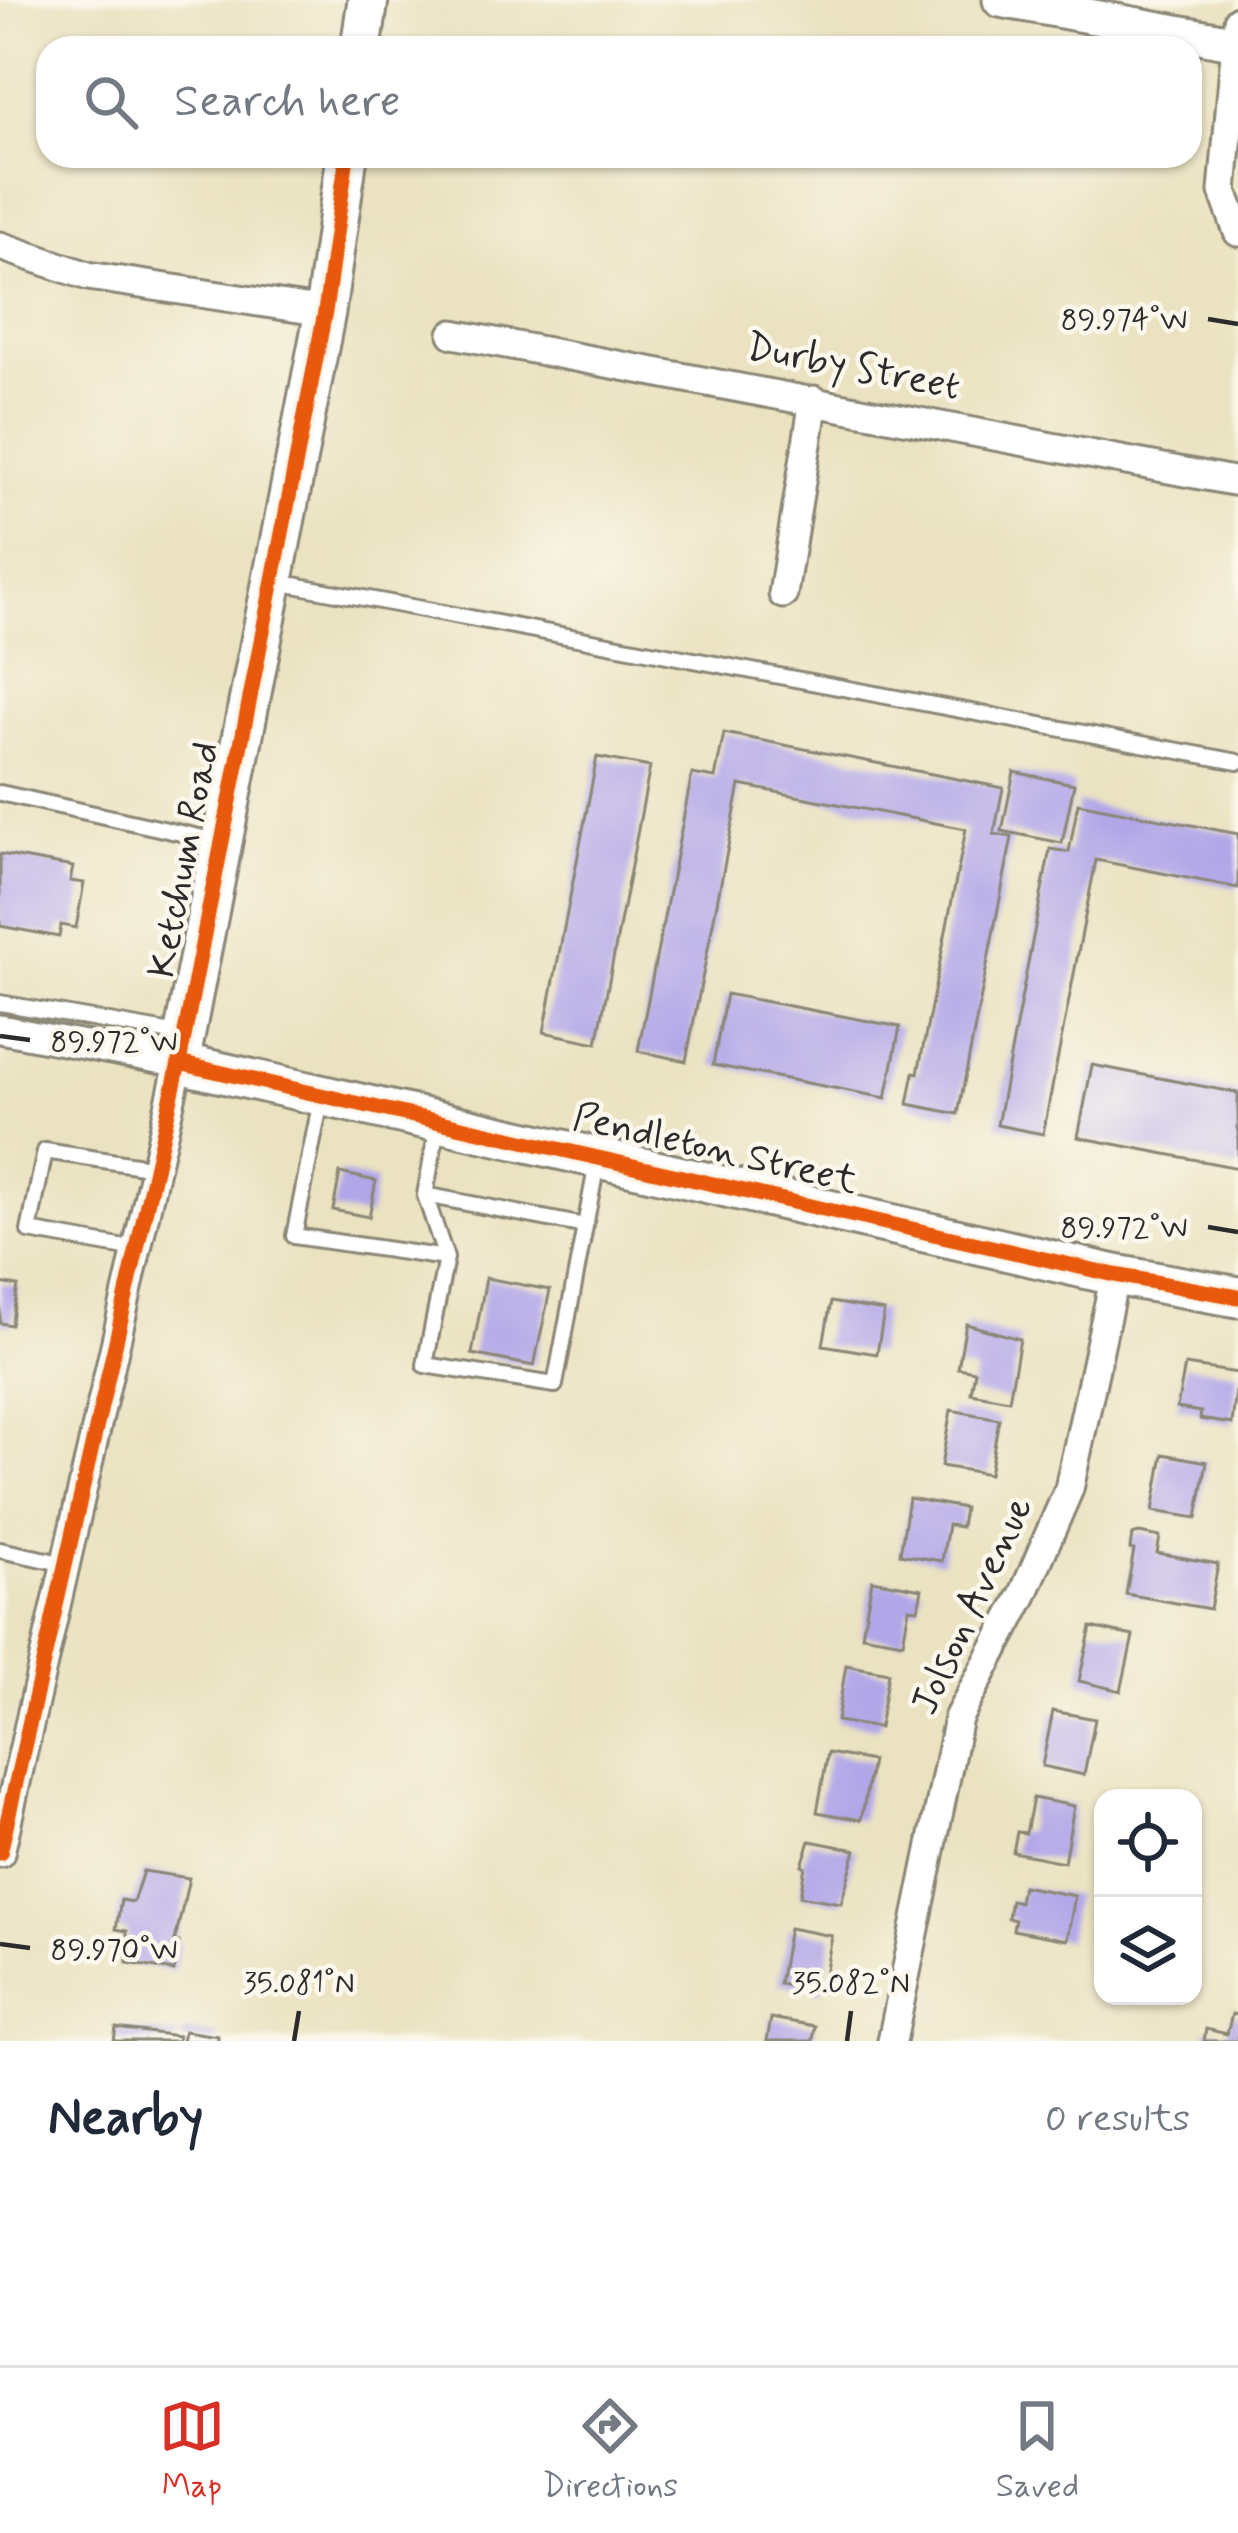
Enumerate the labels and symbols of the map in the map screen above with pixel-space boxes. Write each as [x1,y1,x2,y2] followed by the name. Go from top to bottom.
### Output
[1061,301,1187,340] text: 89.974°W
[742,322,964,414] street label: Durby Street
[137,738,233,982] street label: Ketchum Road
[51,1023,177,1062] text: 89.972°W
[568,1093,862,1208] street label: Pendleton Street
[1061,1209,1187,1248] text: 89.972°W
[900,1489,1046,1723] street label: Jolson Avenue
[50,1931,178,1970] text: 89.970°W
[243,1964,355,2003] text: 35.081°N
[792,1964,910,2003] text: 35.082°N

